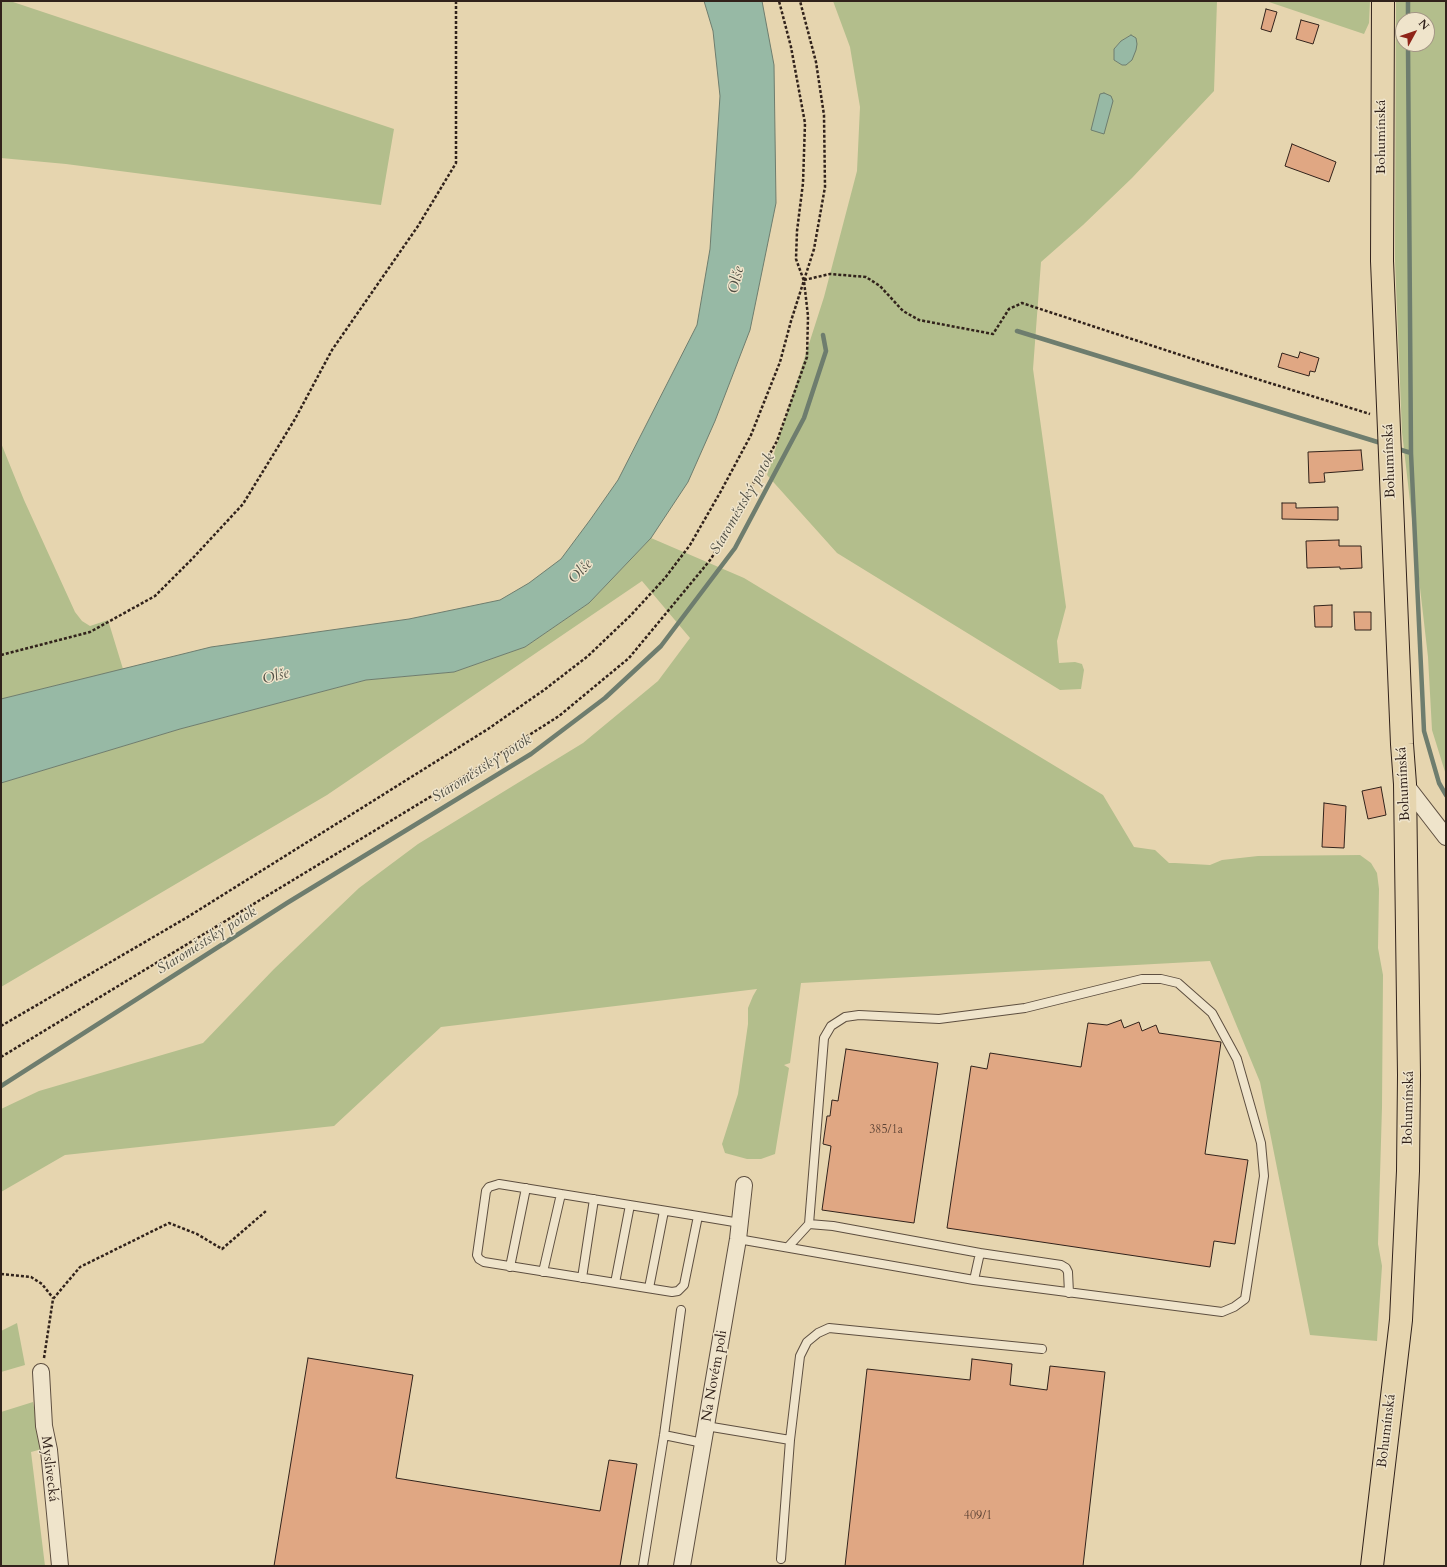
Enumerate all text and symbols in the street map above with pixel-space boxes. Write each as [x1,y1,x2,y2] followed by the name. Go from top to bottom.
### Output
[1395,12,1435,52] north arrow
[1415,16,1433,33] text: N
[1374,100,1390,174] street label: Bohumínská
[725,265,749,295] water label: Olše
[1380,424,1400,498] street label: Bohumínská
[707,450,779,558] water label: Staroměstský potok
[565,556,597,588] water label: Olše
[261,665,291,689] water label: Olše
[429,731,535,807] water label: Staroměstský potok
[1394,746,1414,822] street label: Bohumínská
[154,903,260,979] water label: Staroměstský potok
[1400,1071,1418,1145] street label: Bohumínská
[869,1123,903,1137] house number: 385/1a
[699,1329,731,1423] street label: Na Novém poli
[1374,1393,1400,1469] street label: Bohumínská
[37,1435,61,1503] street label: Myslivecká
[964,1509,992,1523] house number: 409/1

